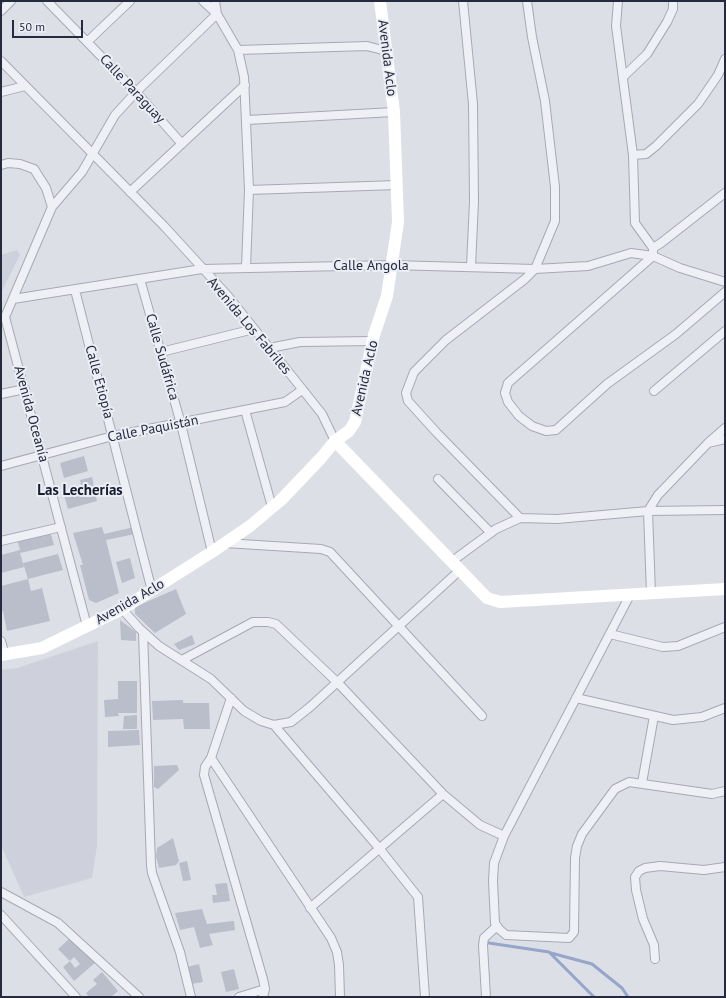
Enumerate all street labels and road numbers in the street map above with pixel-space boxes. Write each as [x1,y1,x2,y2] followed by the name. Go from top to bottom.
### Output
[374,19,400,97] street label: Avenida Aclo
[96,51,168,127] street label: Calle Paraguay
[333,258,409,274] street label: Calle Angola
[203,274,295,378] street label: Avenida Los Fabriles
[142,312,182,402] street label: Calle Sudáfrica
[348,339,382,417] street label: Avenida Aclo
[81,343,117,421] street label: Calle Etiopía
[10,364,52,464] street label: Avenida Oceanía
[106,412,200,446] street label: Calle Paquistán
[92,575,168,629] street label: Avenida Aclo

